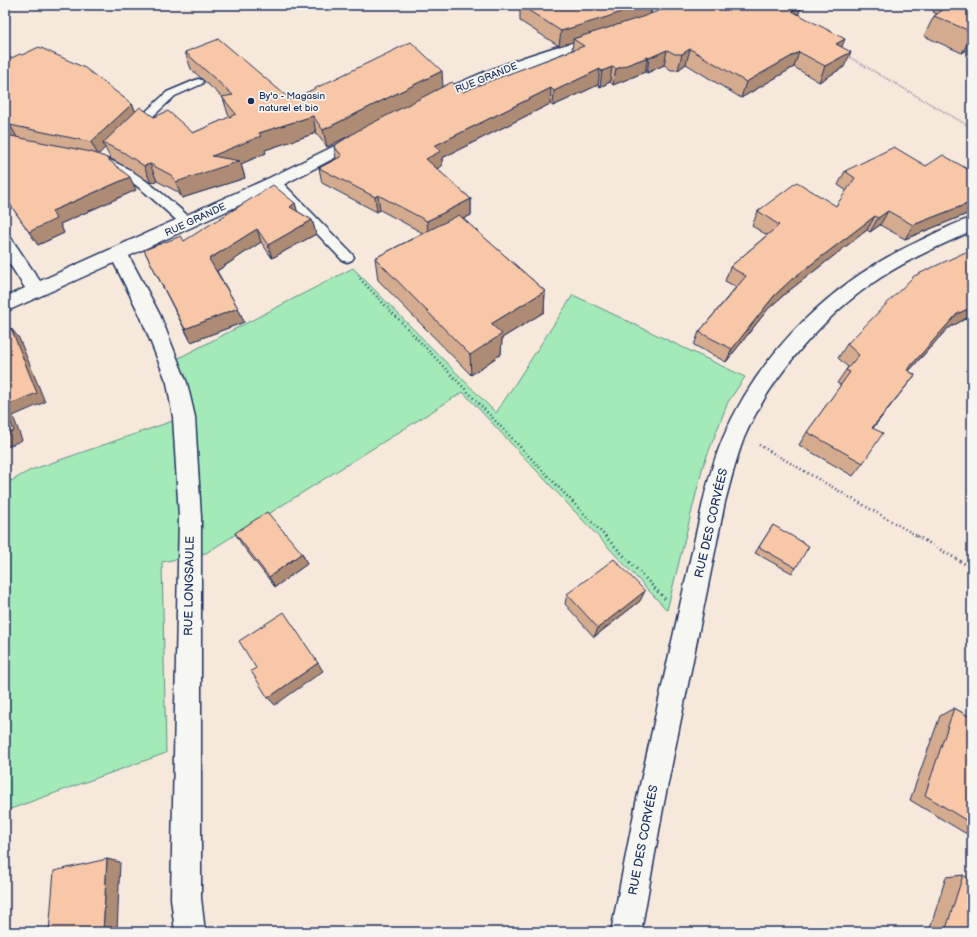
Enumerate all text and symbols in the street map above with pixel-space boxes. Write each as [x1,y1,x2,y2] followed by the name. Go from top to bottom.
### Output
[454,60,520,96] street label: RUE GRANDE
[259,90,325,114] place label: By'o - Magasin naturel et bio
[246,96,256,106] marker: By'o - Magasin naturel et bio
[163,200,228,239] street label: RUE GRANDE
[691,467,731,579] street label: RUE DES CORVÉES
[181,536,198,636] street label: RUE LONGSAULE
[624,784,662,896] street label: RUE DES CORVÉES

